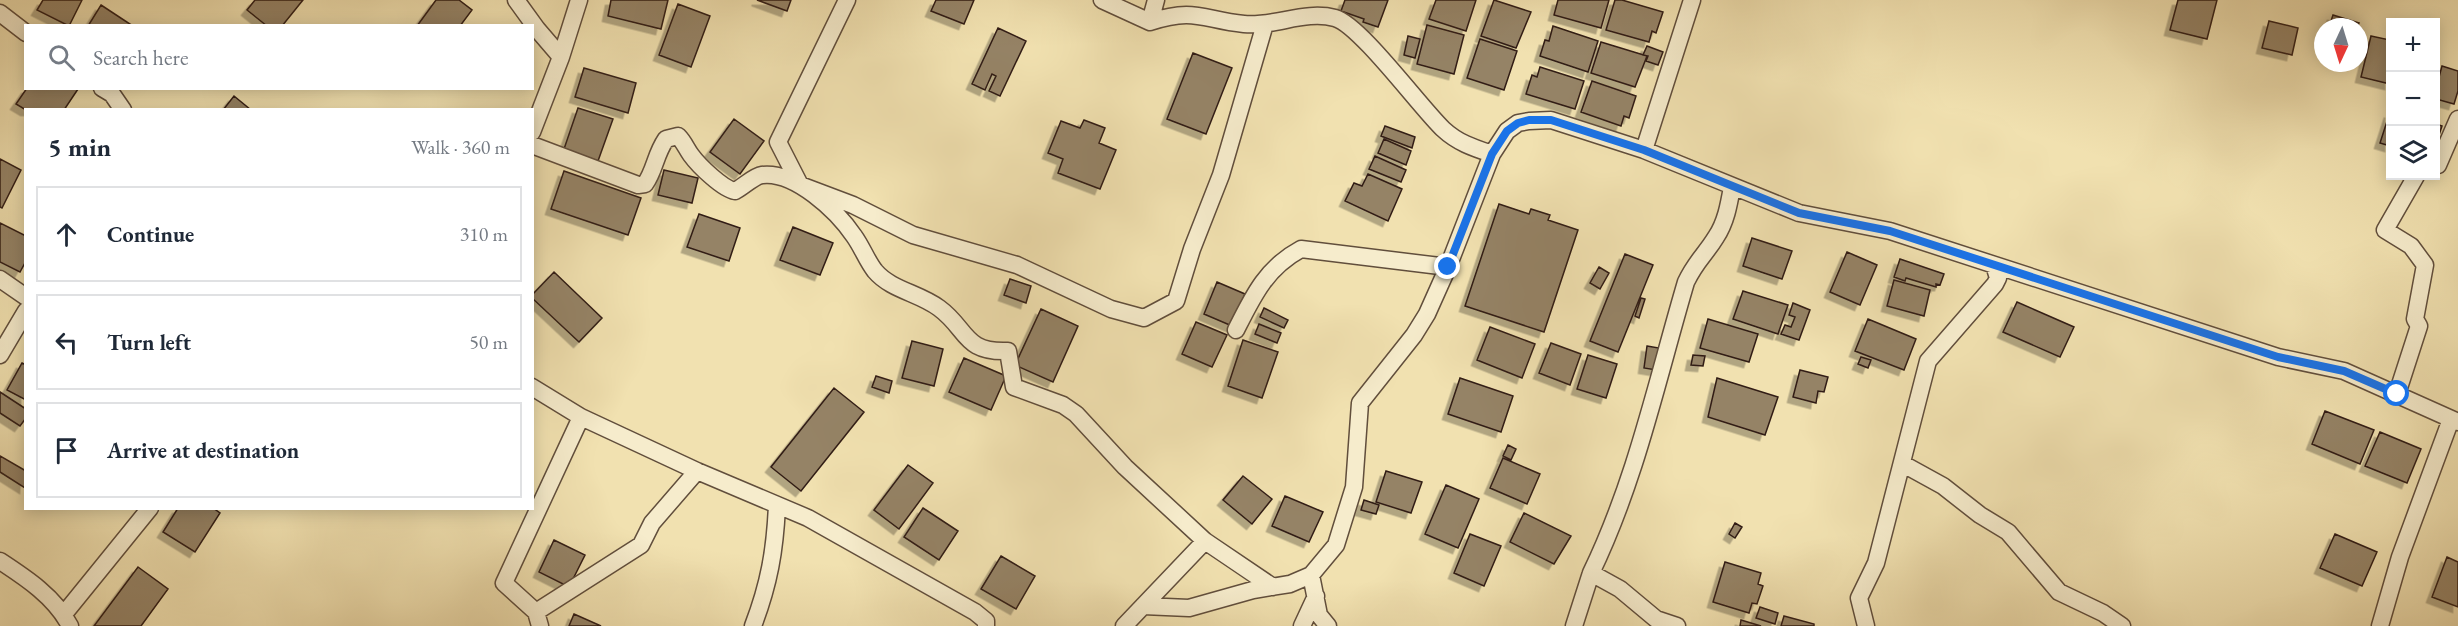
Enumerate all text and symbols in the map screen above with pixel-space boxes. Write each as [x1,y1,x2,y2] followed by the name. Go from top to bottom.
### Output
[2314,18,2368,72] north arrow
[2386,18,2440,180] map controls
[2386,18,2440,72] button: +
[24,24,534,90] search box
[45,41,78,74] icon: search
[93,43,188,72] text: Search here
[2386,72,2440,126] button: −
[2386,126,2440,180] button: layers
[48,130,111,164] text: 5 min
[411,134,510,160] text: Walk · 360 m
[50,218,83,251] icon: ahead
[107,220,194,249] text: Continue
[460,221,508,247] text: 310 m
[1434,253,1460,279] route end
[50,326,83,359] icon: left
[107,328,191,357] text: Turn left
[469,329,508,355] text: 50 m
[2383,380,2409,406] route start
[50,434,83,467] icon: arrive
[107,436,299,465] text: Arrive at destination

